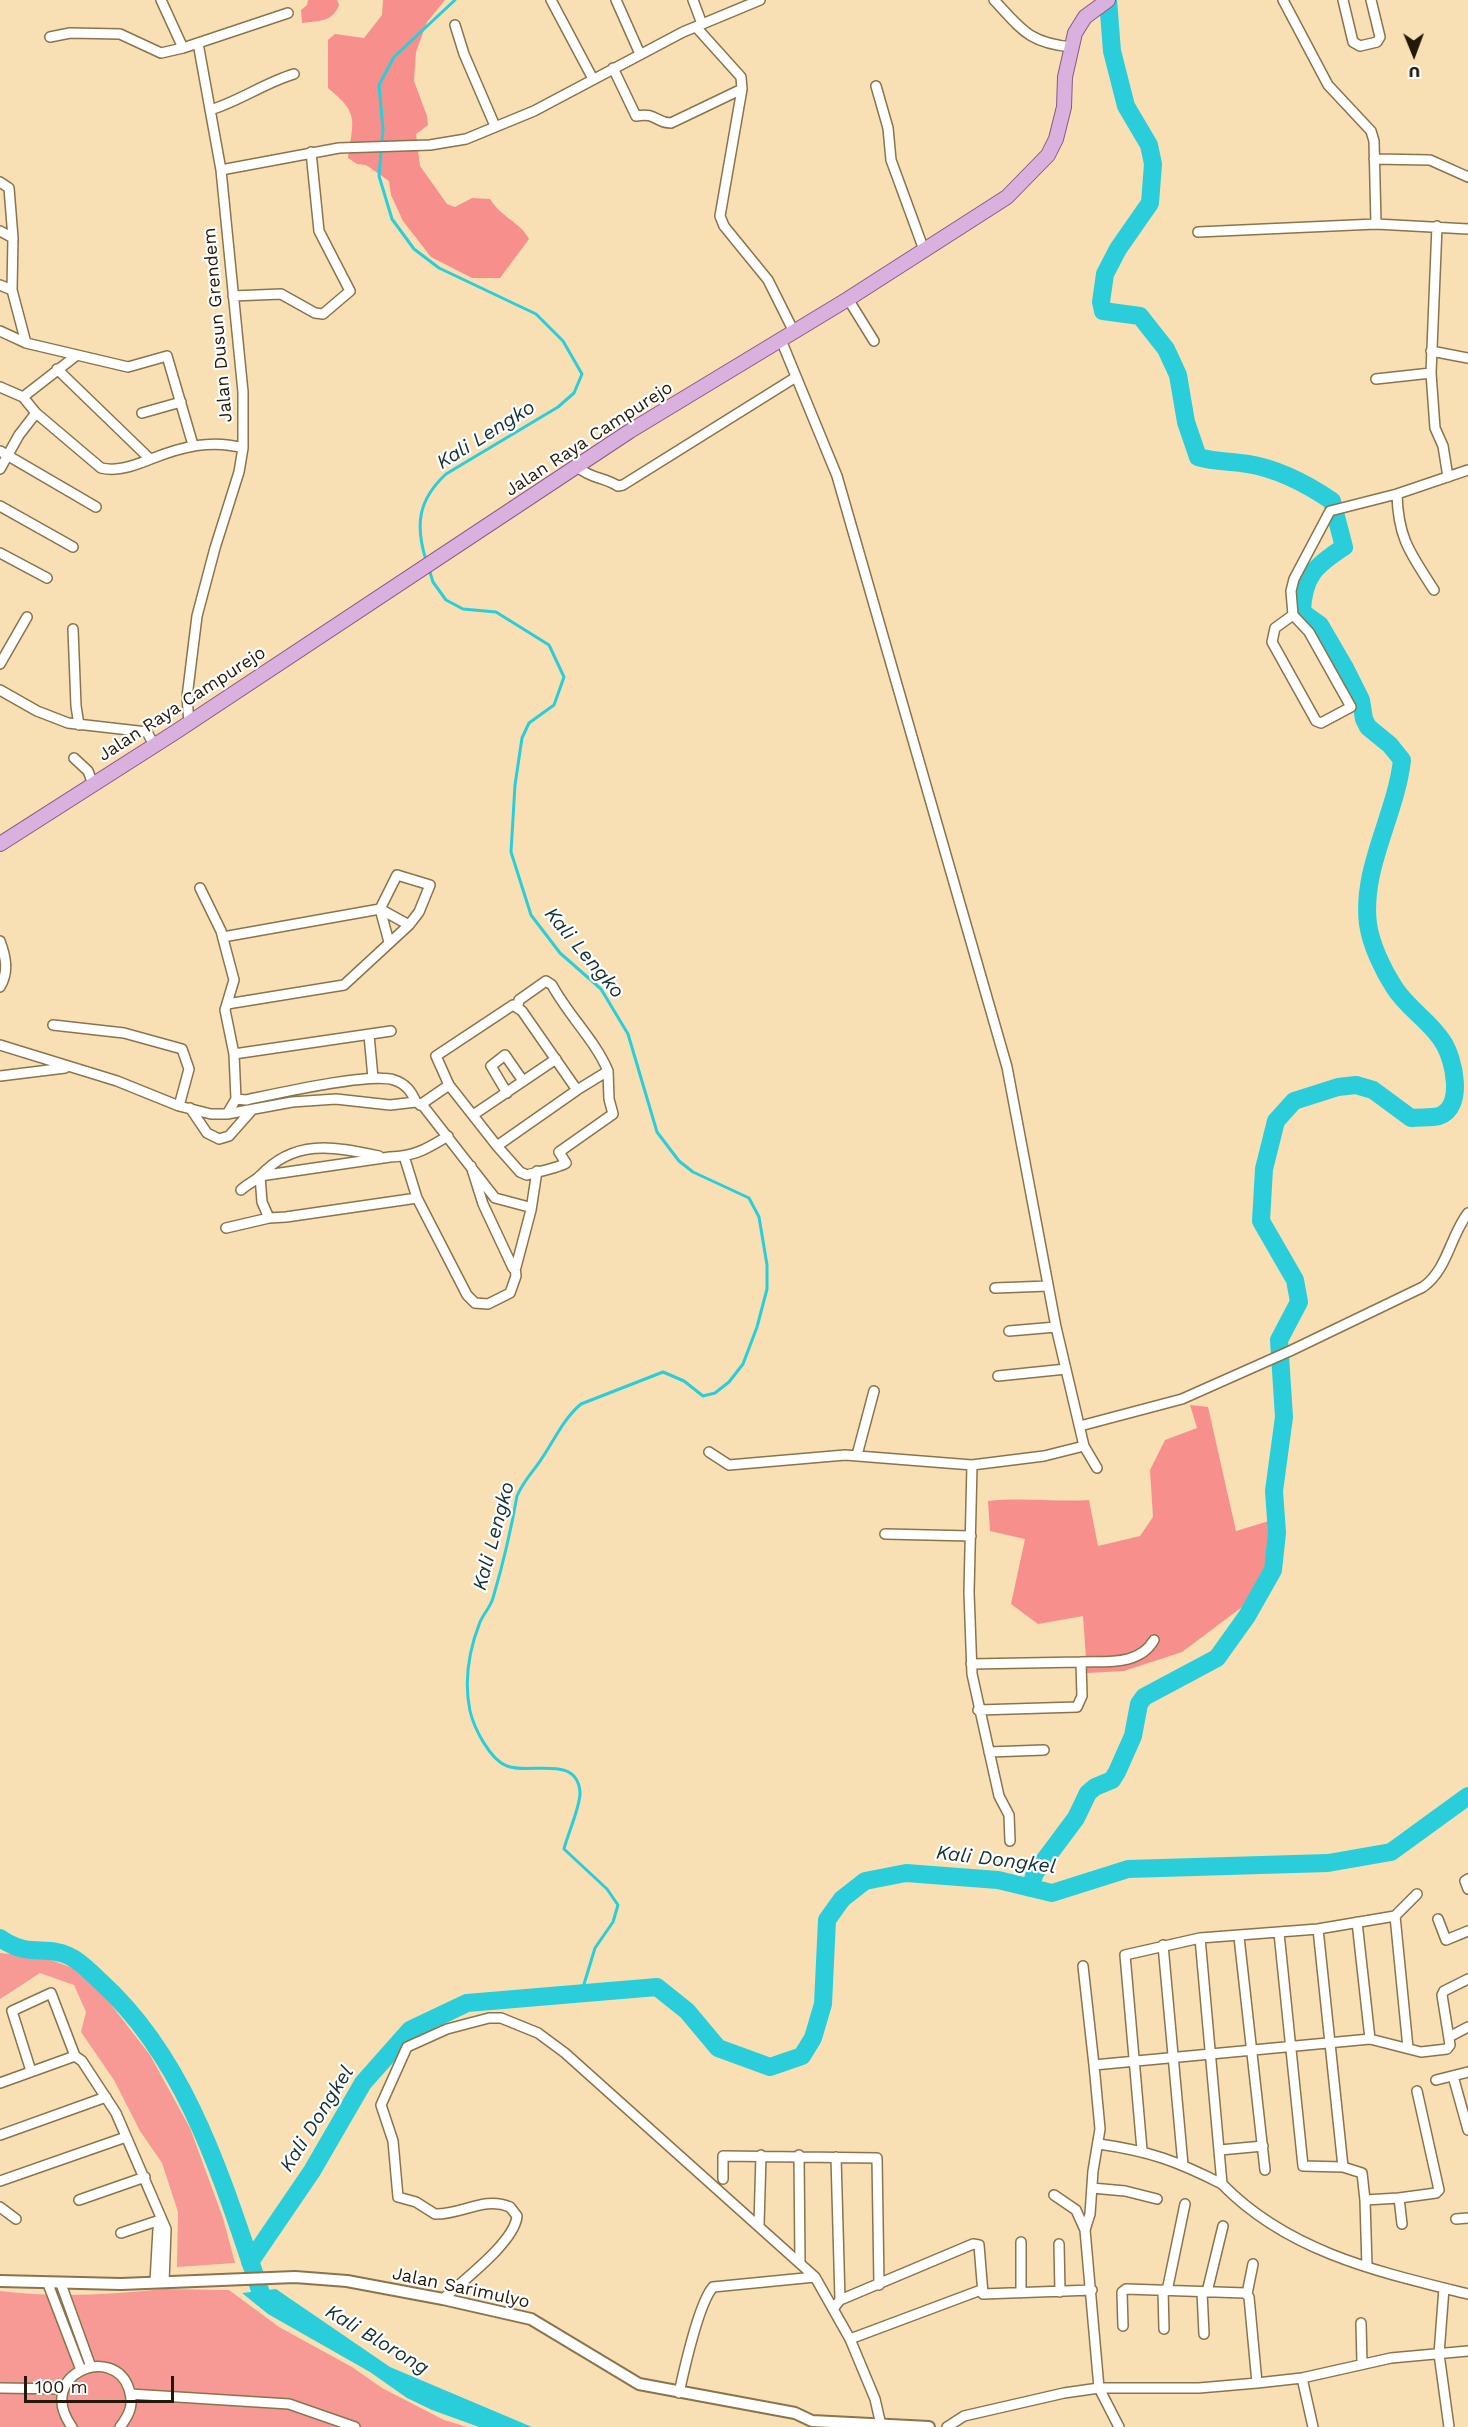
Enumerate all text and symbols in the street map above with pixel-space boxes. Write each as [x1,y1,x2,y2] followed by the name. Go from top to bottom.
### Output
[1384,24,1444,84] north arrow
[1408,63,1420,82] text: U
[199,227,237,423] street label: Jalan Dusun Grendem
[501,377,677,501] street label: Jalan Raya Campurejo
[432,395,540,475] water label: Kali Lengko
[94,642,270,766] street label: Jalan Raya Campurejo
[539,903,629,1003] water label: Kali Lengko
[468,1479,520,1593] water label: Kali Lengko
[935,1841,1057,1879] water label: Kali Dongkel
[275,2062,359,2176] water label: Kali Dongkel
[390,2263,532,2313] street label: Jalan Sarimulyo
[321,2300,433,2380] water label: Kali Blorong
[27,2364,177,2402] scale bar
[35,2376,88,2397] text: 100 m

